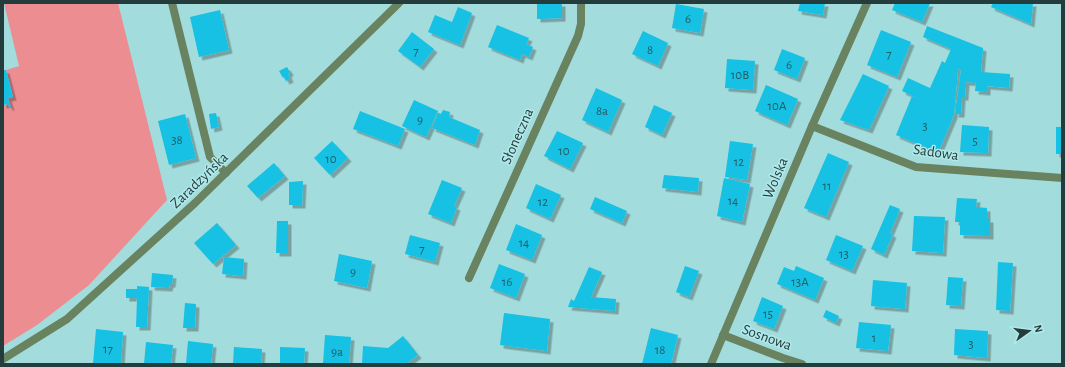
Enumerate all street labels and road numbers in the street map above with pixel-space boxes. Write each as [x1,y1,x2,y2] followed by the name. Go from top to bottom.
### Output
[499,106,536,166] street label: Słoneczna
[912,142,960,163] street label: Sadowa
[168,149,231,211] street label: Zaradzyńska
[760,155,791,201] street label: Wolska
[740,322,794,353] street label: Sosnowa

